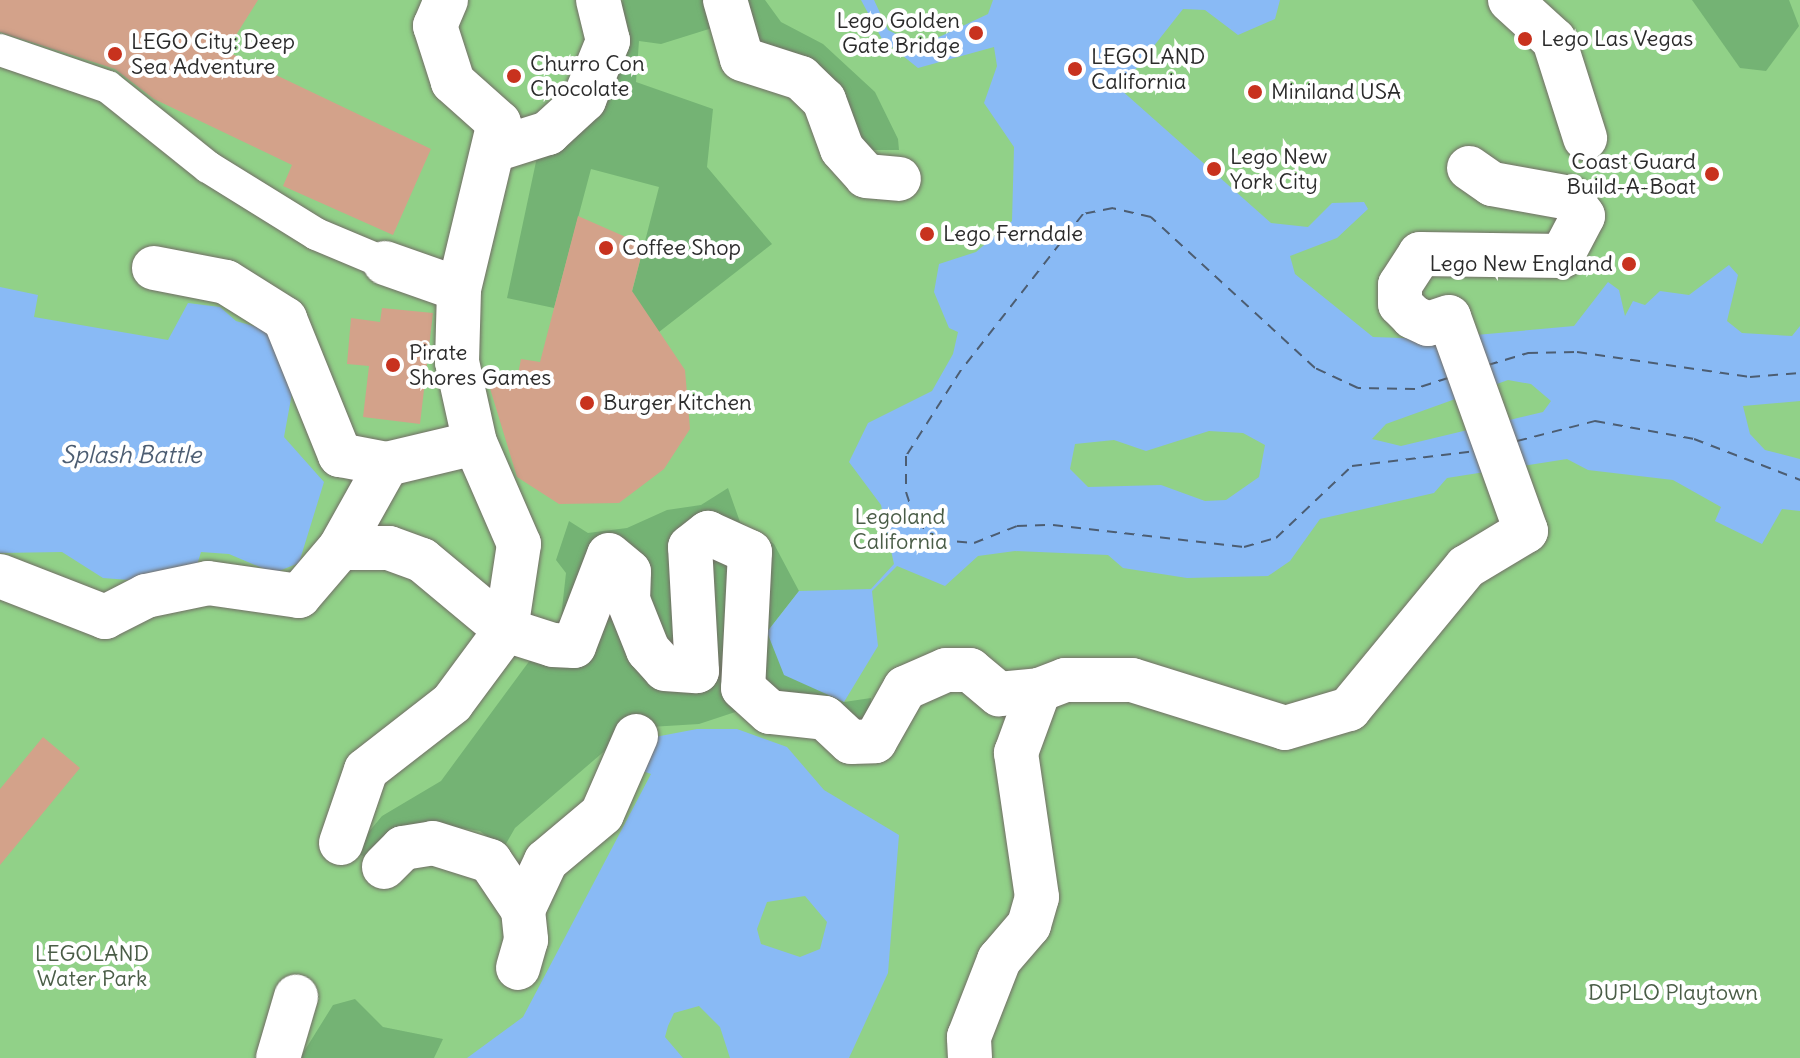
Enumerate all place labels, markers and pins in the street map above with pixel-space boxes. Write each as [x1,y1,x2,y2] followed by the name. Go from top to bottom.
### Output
[836,7,960,58] place label: Lego Golden Gate Bridge
[967,24,985,42] marker: Lego Golden Gate Bridge
[1541,26,1693,52] place label: Lego Las Vegas
[131,28,295,80] place label: LEGO City: Deep Sea Adventure
[1516,30,1534,48] marker: Lego Las Vegas
[1091,43,1205,94] place label: LEGOLAND California
[106,45,124,63] marker: LEGO City: Deep Sea Adventure
[530,50,645,102] place label: Churro Con Chocolate
[1066,60,1084,78] marker: LEGOLAND California
[505,67,523,85] marker: Churro Con Chocolate
[1271,79,1401,105] place label: Miniland USA
[1246,83,1264,101] marker: Miniland USA
[1230,143,1327,194] place label: Lego New York City
[1567,148,1696,200] place label: Coast Guard Build-A-Boat
[1205,160,1223,178] marker: Lego New York City
[1703,165,1721,183] marker: Coast Guard Build-A-Boat
[943,221,1083,247] place label: Lego Ferndale
[918,225,936,243] marker: Lego Ferndale
[622,235,741,261] place label: Coffee Shop
[597,239,615,257] marker: Coffee Shop
[1430,251,1613,277] place label: Lego New England
[1620,255,1638,273] marker: Lego New England
[409,339,551,390] place label: Pirate Shores Games
[384,356,402,374] marker: Pirate Shores Games
[603,390,752,416] place label: Burger Kitchen
[578,394,596,412] marker: Burger Kitchen

